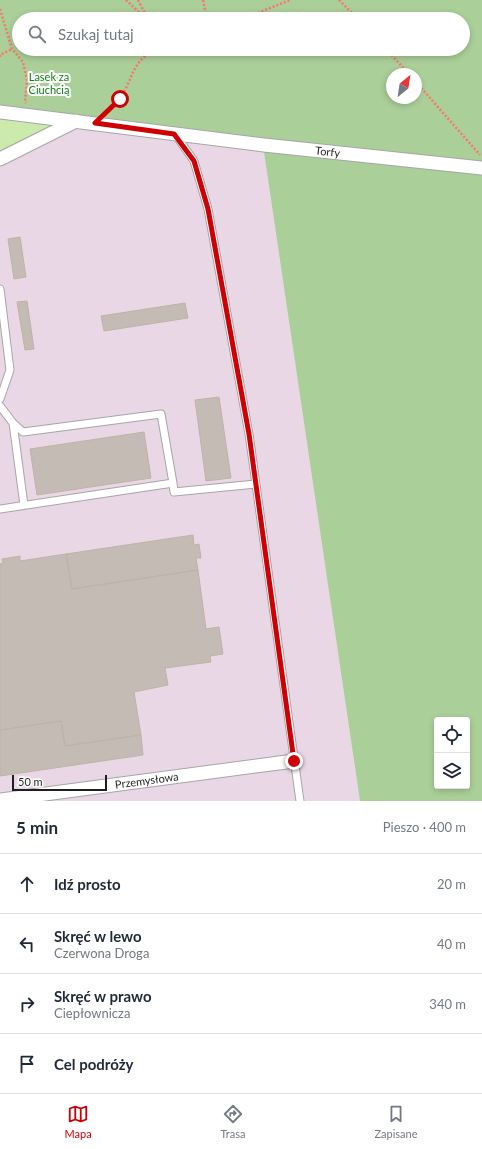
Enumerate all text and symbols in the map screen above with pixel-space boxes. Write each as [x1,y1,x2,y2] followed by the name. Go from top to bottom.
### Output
[12,12,470,56] search box
[26,23,48,45] icon: search
[58,25,134,43] text: Szukaj tutaj
[386,68,422,104] north arrow
[29,70,70,96] park label: Lasek za Ciuchcią
[111,90,129,108] route start
[315,143,341,159] street label: Torfy
[434,717,470,789] map controls
[434,717,470,753] button: locate
[285,752,303,770] route end
[434,753,470,789] button: layers
[114,769,179,791] street label: Przemysłowa
[12,773,107,792] scale bar
[18,775,43,788] text: 50 m
[16,817,58,838] text: 5 min
[383,819,466,835] text: Pieszo · 400 m
[16,873,38,895] icon: ahead
[54,875,121,893] text: Idź prosto
[437,876,466,892] text: 20 m
[54,927,142,945] text: Skręć w lewo
[16,933,38,955] icon: left
[437,936,466,952] text: 40 m
[54,945,149,961] text: Czerwona Droga
[54,987,152,1005] text: Skręć w prawo
[16,993,38,1015] icon: right
[429,996,466,1012] text: 340 m
[54,1005,130,1021] text: Ciepłownicza
[16,1053,38,1075] icon: arrive
[54,1055,133,1073] text: Cel podróży
[64,1103,92,1140] tab: Mapa
[221,1103,245,1140] tab: Trasa
[374,1103,417,1140] tab: Zapisane

